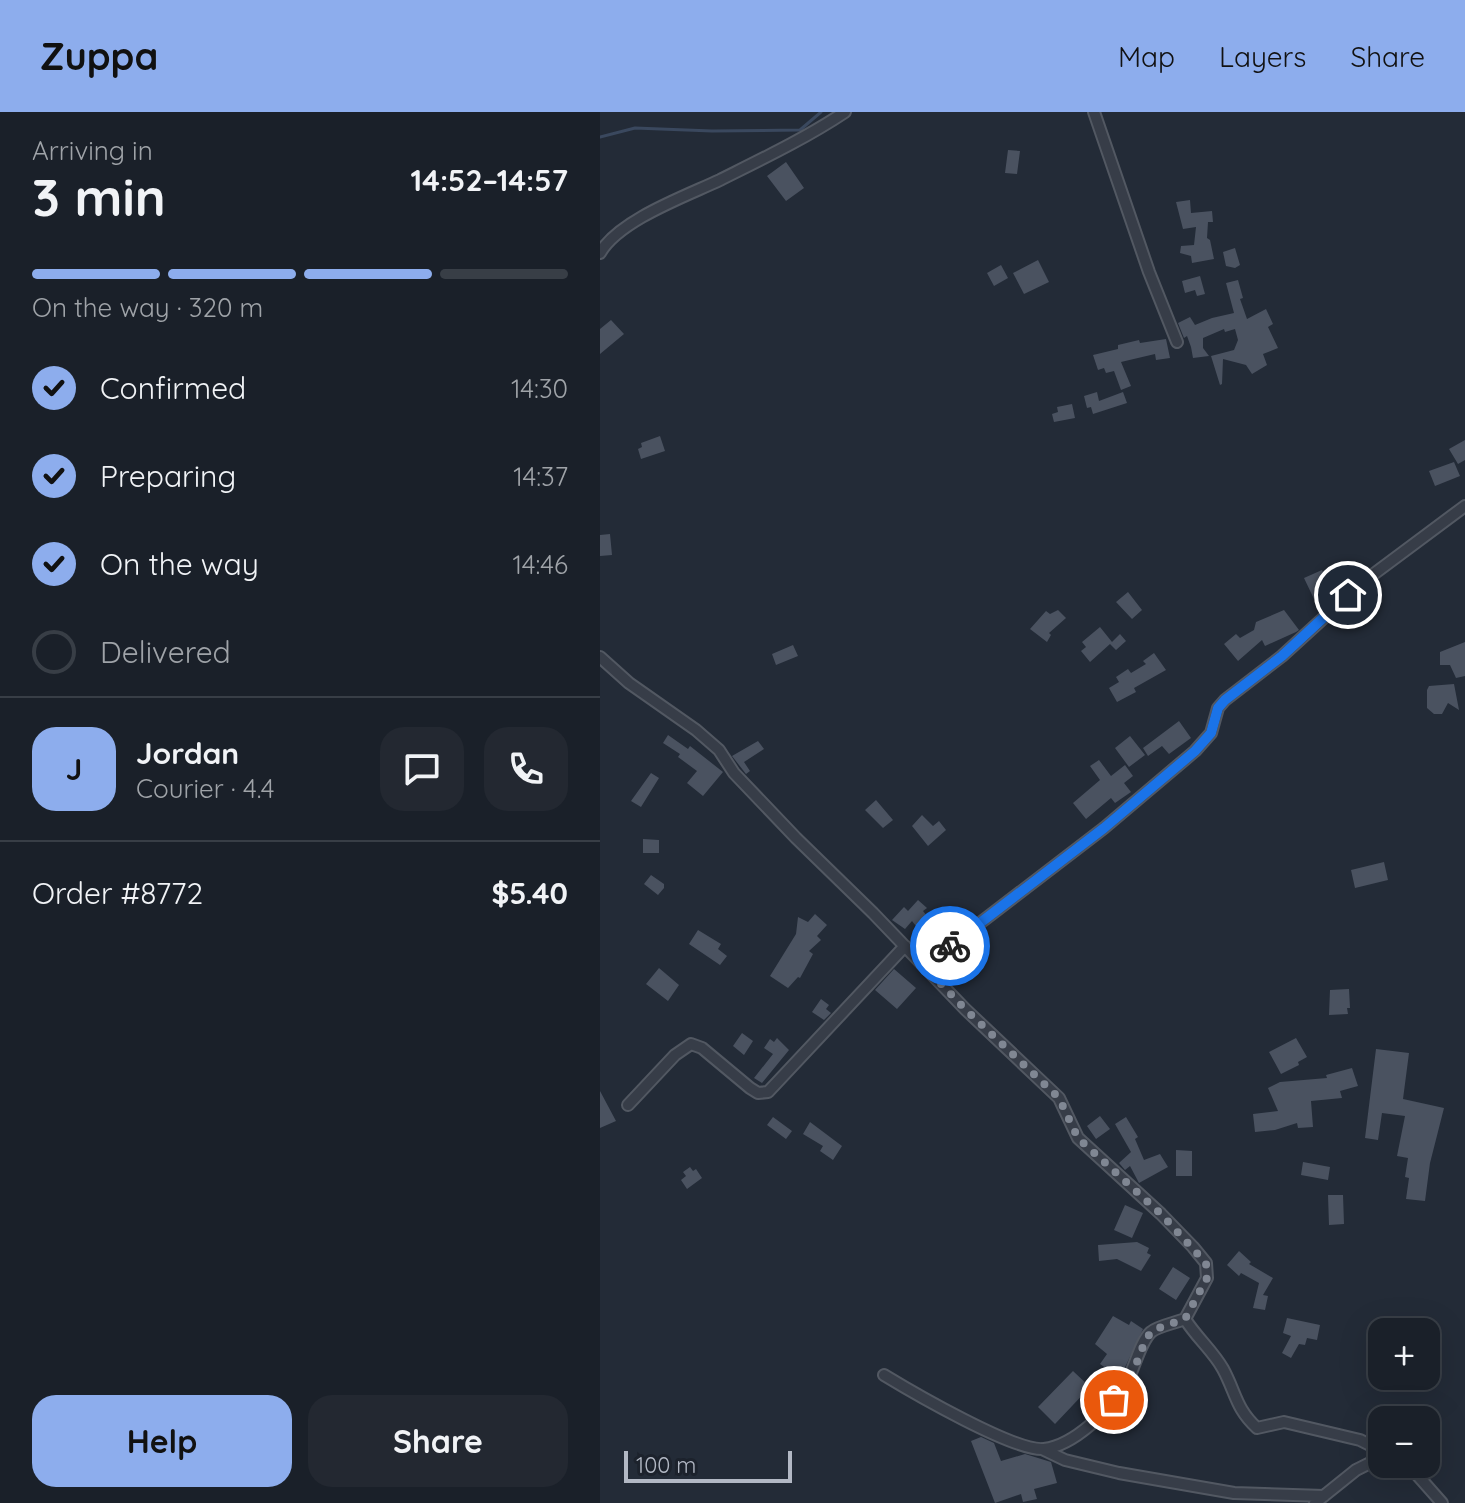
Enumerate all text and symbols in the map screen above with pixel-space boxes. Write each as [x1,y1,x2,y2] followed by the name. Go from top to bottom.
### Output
[40,32,158,80] text: Zuppa
[1118,39,1175,74] text: Map
[1219,39,1306,74] text: Layers
[1350,39,1425,74] text: Share
[32,134,153,167] text: Arriving in
[411,161,568,199] text: 14:52–14:57
[32,164,166,229] text: 3 min
[32,291,263,324] text: On the way · 320 m
[32,366,76,410] icon: check
[100,369,246,407] text: Confirmed
[511,372,568,405] text: 14:30
[32,454,76,498] icon: check
[100,457,236,495] text: Preparing
[513,460,568,493] text: 14:37
[32,542,76,586] icon: check
[100,545,259,583] text: On the way
[513,548,568,581] text: 14:46
[1314,561,1382,629] pin
[1326,573,1370,617] icon: home
[100,633,231,671] text: Delivered
[380,727,464,811] button: chat
[484,727,568,811] button: phone
[136,734,239,772] text: Jordan
[66,750,82,788] text: J
[136,772,274,805] text: Courier · 4.4
[32,874,203,912] text: Order #8772
[491,874,568,912] text: $5.40
[910,906,990,986] courier
[928,924,972,968] icon: bike
[1368,1318,1440,1478] map controls
[1368,1318,1440,1390] button: +
[1080,1366,1148,1434] pin
[1092,1378,1136,1422] icon: bag
[32,1395,292,1487] button: Help
[308,1395,568,1487] button: Share
[1368,1406,1440,1478] button: −
[624,1447,792,1483] scale bar
[636,1451,696,1479] text: 100 m

